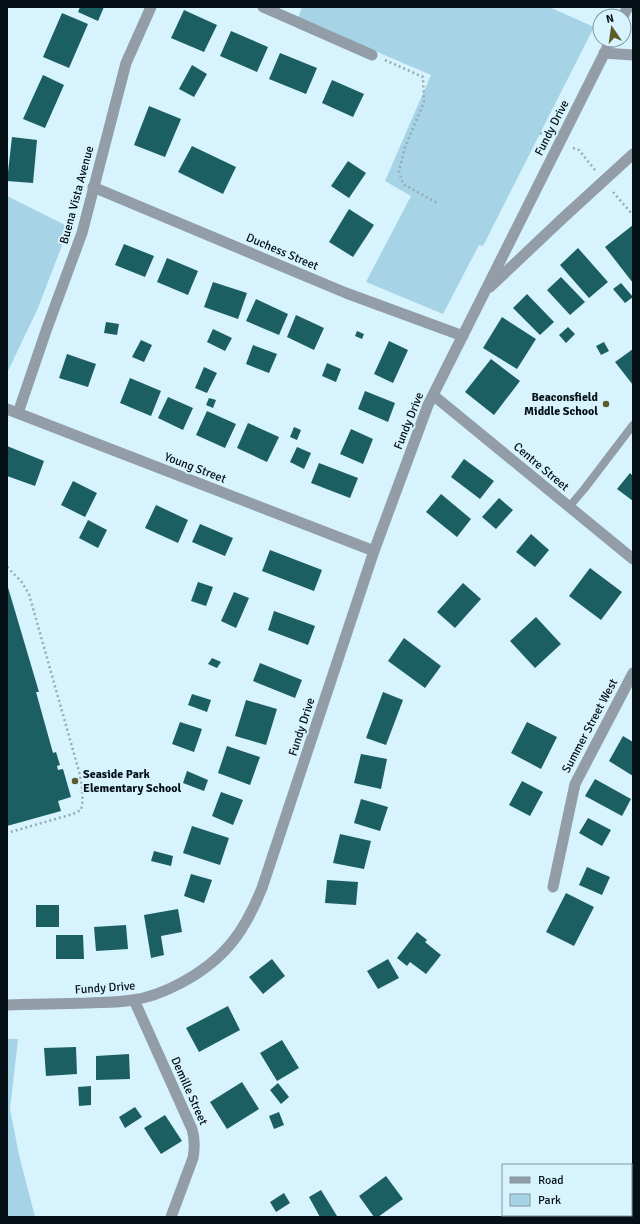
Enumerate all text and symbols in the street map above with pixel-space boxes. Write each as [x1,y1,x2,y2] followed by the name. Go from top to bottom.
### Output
[592,8,632,48] north arrow
[605,12,615,26] text: N
[532,98,572,158] street label: Fundy Drive
[57,144,97,246] street label: Buena Vista Avenue
[244,230,320,274] street label: Duchess Street
[391,390,427,452] street label: Fundy Drive
[524,390,599,419] place label: Beaconsfield Middle School
[601,399,611,409] marker: Beaconsfield Middle School
[510,439,572,495] street label: Centre Street
[162,449,228,487] street label: Young Street
[559,676,621,776] street label: Summer Street West
[286,696,318,758] street label: Fundy Drive
[83,767,182,796] place label: Seaside Park Elementary School
[70,776,80,786] marker: Seaside Park Elementary School
[74,978,136,998] street label: Fundy Drive
[167,1054,211,1128] street label: Demille Street
[502,1164,632,1216] legend
[538,1173,564,1188] text: Road
[538,1193,561,1208] text: Park

